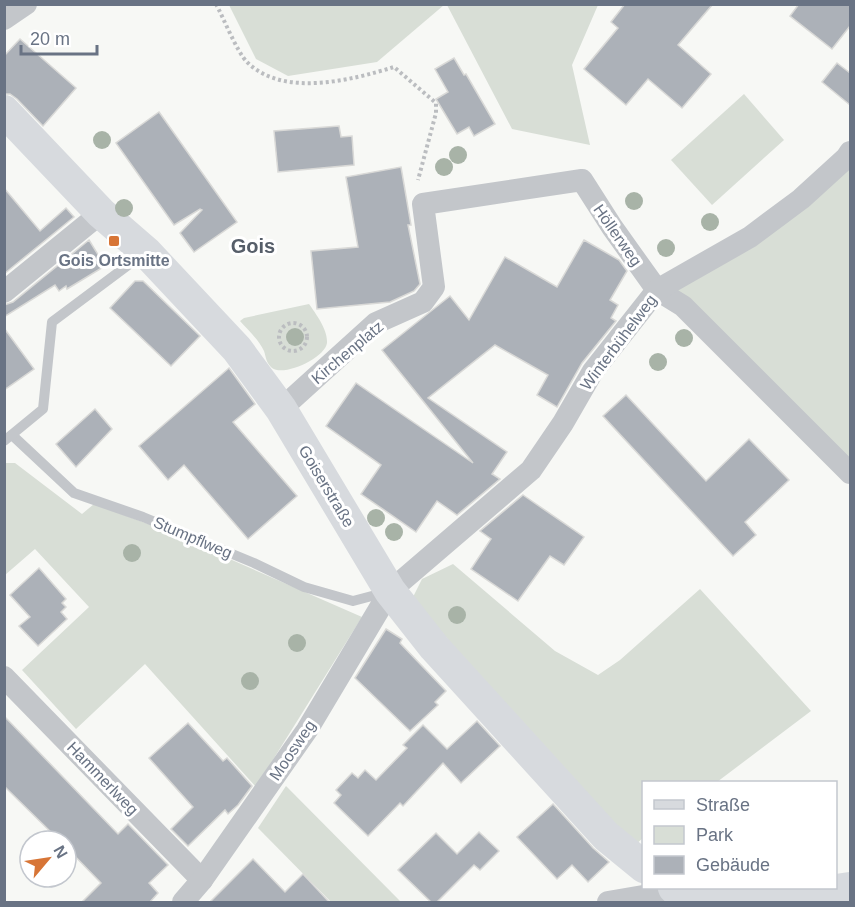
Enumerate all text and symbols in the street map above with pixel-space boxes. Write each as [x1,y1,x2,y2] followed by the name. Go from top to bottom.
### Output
[21,18,98,56] scale bar
[30,29,70,49] text: 20 m
[590,201,645,269] street label: Höllerweg
[107,234,121,248] marker: Gois Ortsmitte
[231,235,275,257] district label: Gois
[58,252,170,269] place label: Gois Ortsmitte
[577,291,660,393] street label: Winterbühelweg
[308,318,387,387] street label: Kirchenplatz
[295,442,358,530] street label: Goiserstraße
[151,513,235,562] street label: Stumpflweg
[266,717,319,783] street label: Moosweg
[64,739,141,818] street label: Hammerlweg
[642,781,837,889] legend
[696,795,750,815] text: Straße
[696,825,734,845] text: Park
[18,829,78,889] north arrow
[50,843,71,861] text: N
[696,855,770,875] text: Gebäude

